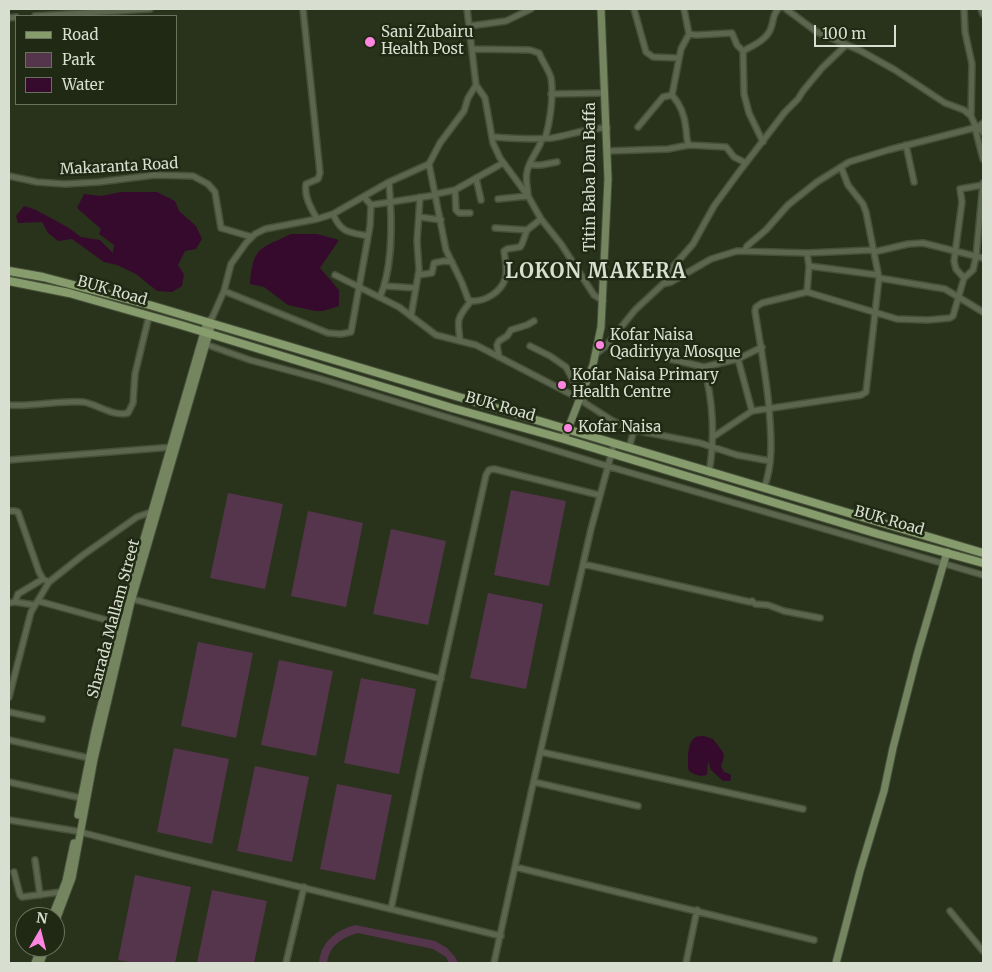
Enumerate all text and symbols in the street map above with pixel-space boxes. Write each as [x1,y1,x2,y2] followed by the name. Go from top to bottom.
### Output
[15,15,178,105] legend
[817,15,900,47] scale bar
[381,24,473,59] place label: Sani Zubairu Health Post
[822,24,866,43] text: 100 m
[62,25,98,44] text: Road
[363,35,377,49] marker: Sani Zubairu Health Post
[62,50,95,69] text: Park
[62,75,104,94] text: Water
[582,102,600,252] street label: Titin Baba Dan Baffa
[59,155,179,179] street label: Makaranta Road
[504,260,688,284] district label: LOKON MAKERA
[75,272,149,310] street label: BUK Road
[610,327,741,362] place label: Kofar Naisa Qadiriyya Mosque
[594,339,606,351] marker: Kofar Naisa Qadiriyya Mosque
[572,367,719,402] place label: Kofar Naisa Primary Health Centre
[556,379,568,391] marker: Kofar Naisa Primary Health Centre
[463,388,537,426] street label: BUK Road
[578,419,661,437] place label: Kofar Naisa
[562,422,574,434] marker: Kofar Naisa
[852,502,926,540] street label: BUK Road
[84,538,144,700] street label: Sharada Mallam Street
[15,907,65,957] north arrow
[35,908,49,928] text: N

